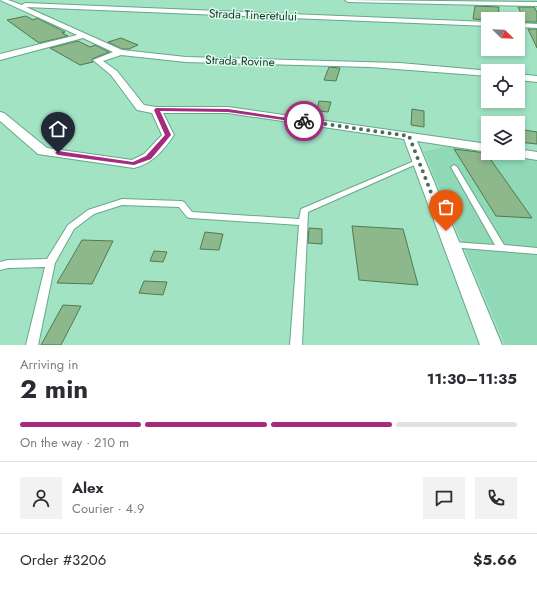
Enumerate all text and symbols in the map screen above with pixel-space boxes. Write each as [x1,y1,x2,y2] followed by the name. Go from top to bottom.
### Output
[209,4,297,26] street label: Strada Tineretului
[481,12,525,56] north arrow
[481,12,525,160] map controls
[205,51,275,71] street label: Strada Rovine
[481,64,525,108] button: locate
[284,101,324,141] courier
[293,110,315,132] icon: bike
[41,112,75,153] pin
[481,116,525,160] button: layers
[47,118,69,140] icon: home
[429,190,463,231] pin
[435,196,457,218] icon: bag
[20,355,78,374] text: Arriving in
[427,368,517,390] text: 11:30–11:35
[20,370,88,408] text: 2 min
[20,433,129,452] text: On the way · 210 m
[20,477,62,519] button: person
[72,477,103,499] text: Alex
[423,477,465,519] button: chat
[475,477,517,519] button: phone
[72,499,145,518] text: Courier · 4.9
[20,549,106,571] text: Order #3206
[473,549,517,571] text: $5.66

